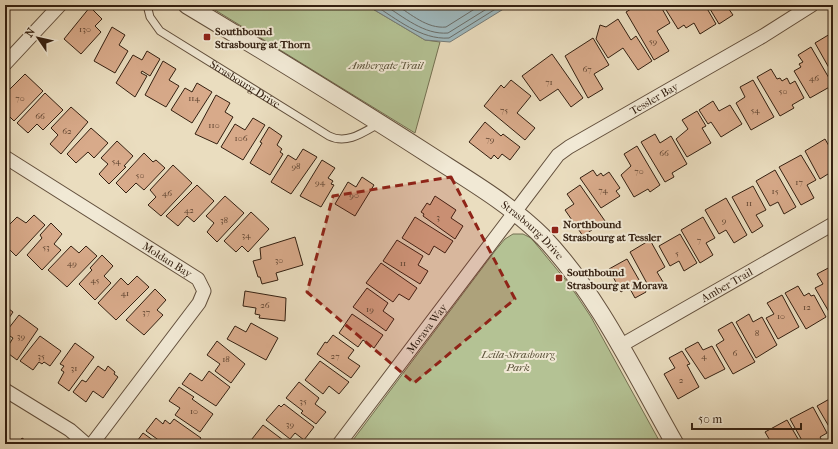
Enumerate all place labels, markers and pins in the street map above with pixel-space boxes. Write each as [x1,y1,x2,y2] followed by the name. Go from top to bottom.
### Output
[215,25,311,51] place label: Southbound Strasbourg at Thorn
[202,32,212,42] marker: Southbound Strasbourg at Thorn
[563,218,662,244] place label: Northbound Strasbourg at Tessler
[550,225,560,235] marker: Northbound Strasbourg at Tessler
[567,266,669,292] place label: Southbound Strasbourg at Morava
[554,273,564,283] marker: Southbound Strasbourg at Morava

